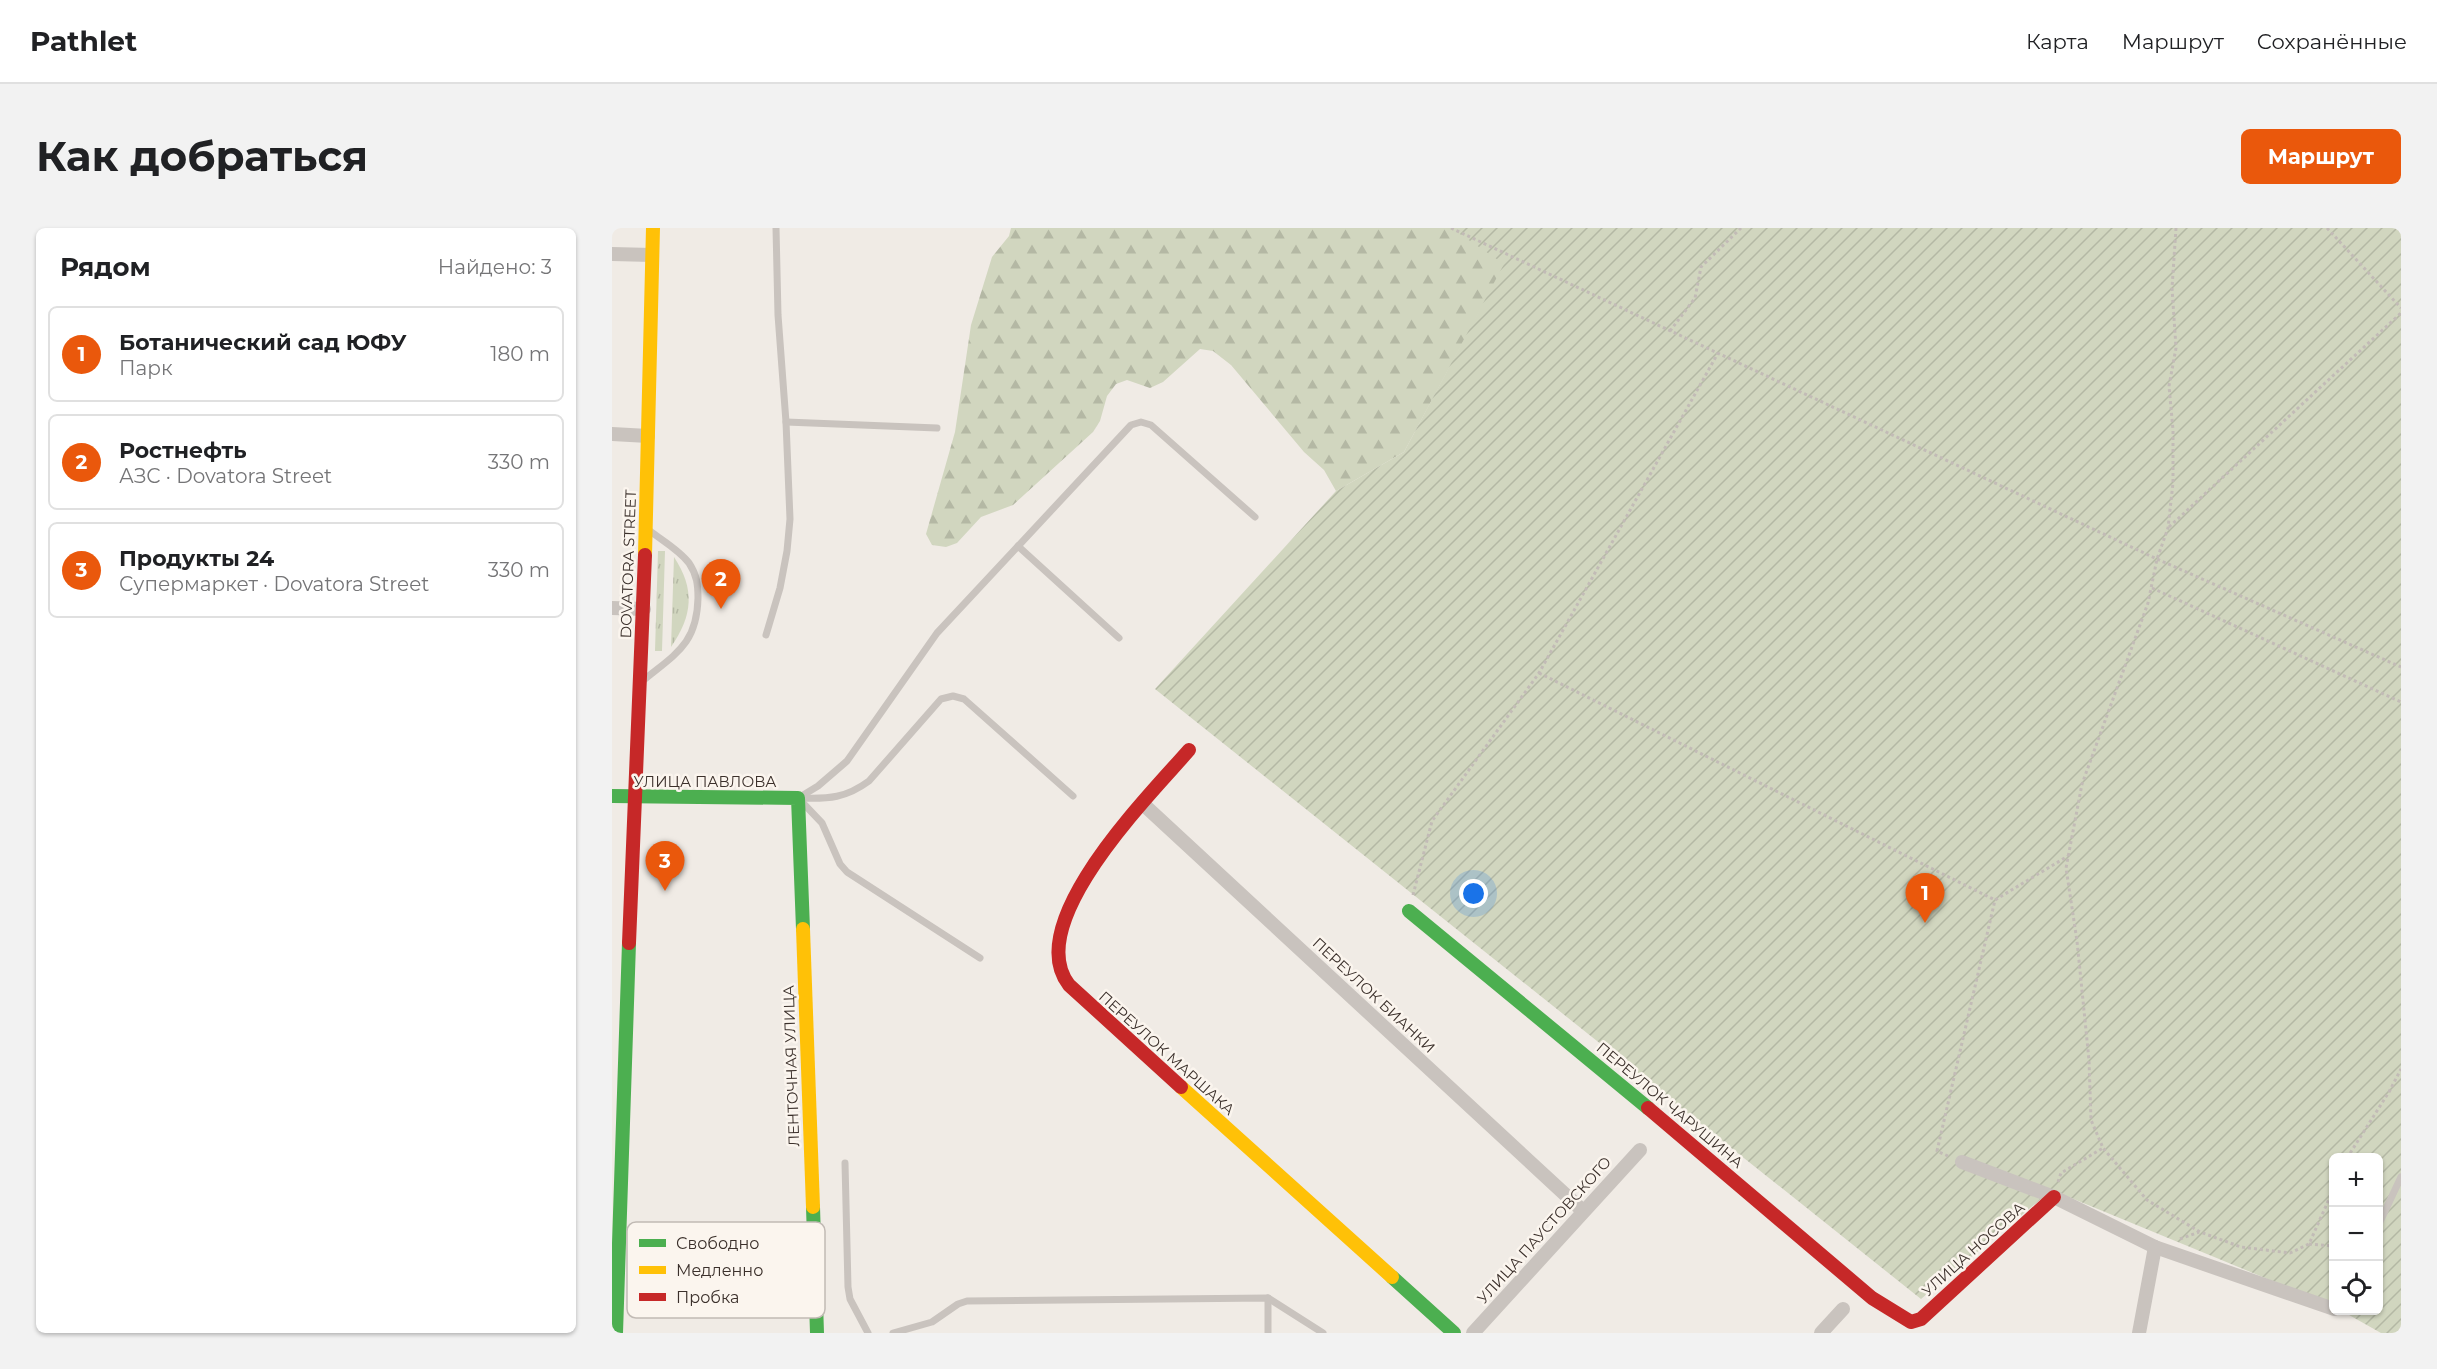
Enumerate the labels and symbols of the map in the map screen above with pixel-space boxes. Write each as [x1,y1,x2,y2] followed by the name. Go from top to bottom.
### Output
[616,489,640,639] street label: DOVATORA STREET
[702,560,740,609] pin: 2
[634,772,777,791] street label: УЛИЦА ПАВЛОВА
[646,842,684,891] pin: 3
[1906,874,1944,923] pin: 1
[1459,879,1488,908] your location
[1309,933,1439,1057] street label: ПЕРЕУЛОК БИАНКИ
[779,985,803,1147] street label: ЛЕНТОЧНАЯ УЛИЦА
[1095,987,1239,1119] street label: ПЕРЕУЛОК МАРШАКА
[1593,1038,1747,1172] street label: ПЕРЕУЛОК ЧАРУШИНА
[1473,1153,1615,1307] street label: УЛИЦА ПАУСТОВСКОГО
[1918,1198,2028,1300] street label: УЛИЦА НОСОВА
[627,1222,825,1318] legend
[676,1234,759,1253] text: Свободно
[676,1261,763,1280] text: Медленно
[676,1288,739,1307] text: Пробка

